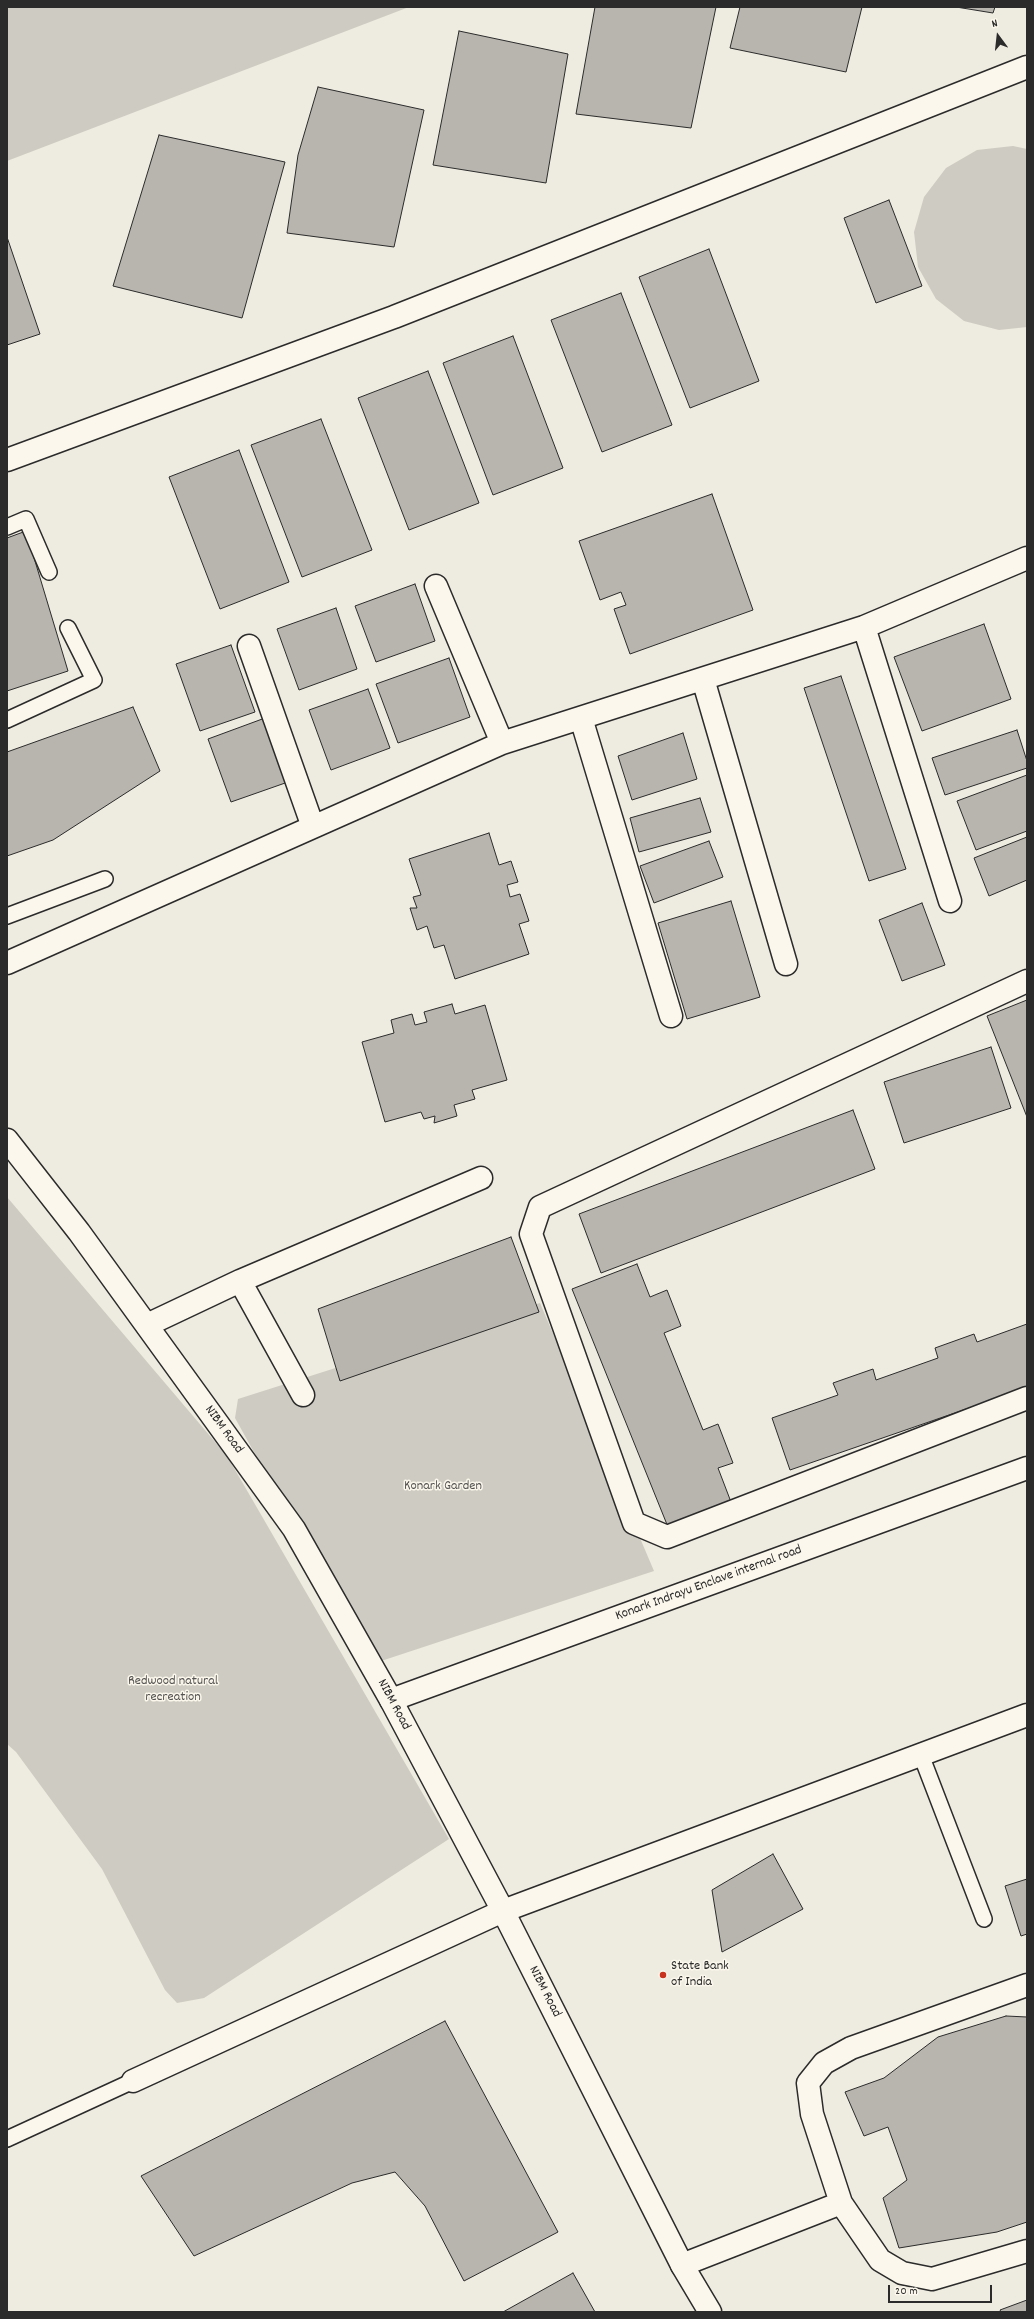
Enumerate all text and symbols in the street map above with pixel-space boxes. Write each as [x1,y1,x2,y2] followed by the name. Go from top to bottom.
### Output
[978,16,1018,56] north arrow
[990,16,1000,33] text: N
[200,1403,246,1457] street label: NIBM Road
[404,1479,482,1495] park label: Konark Garden
[613,1542,805,1626] street label: Konark Indrayu Enclave internal road
[128,1674,218,1706] park label: Redwood natural recreation
[373,1677,413,1733] street label: NIBM Road
[671,1959,729,1992] place label: State Bank of India
[524,1963,564,2021] street label: NIBM Road
[658,1970,668,1980] marker: State Bank of India
[890,2277,994,2303] scale bar
[895,2283,918,2300] text: 20 m

